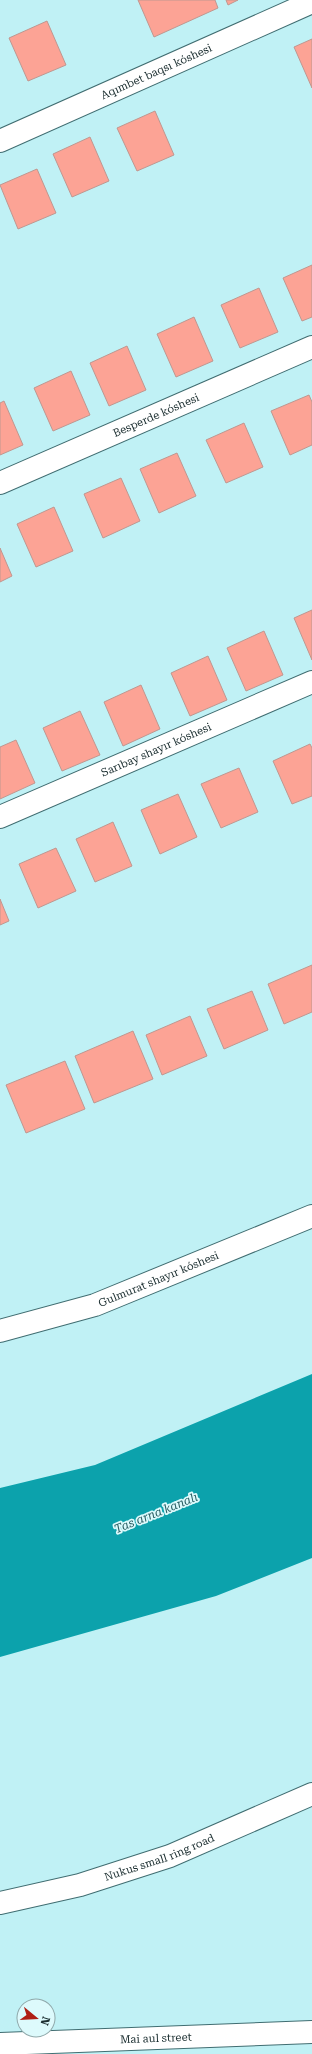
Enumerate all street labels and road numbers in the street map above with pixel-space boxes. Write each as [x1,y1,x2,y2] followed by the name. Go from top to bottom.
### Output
[99,41,214,102] street label: Aqımbet baqsı kóshesi
[111,391,202,440] street label: Besperde kóshesi
[99,720,214,780] street label: Sarıbay shayır kóshesi
[96,1249,221,1310] street label: Gulmurat shayır kóshesi
[103,1831,216,1884] street label: Nukus small ring road
[120,2031,192,2046] street label: Mai aul street

